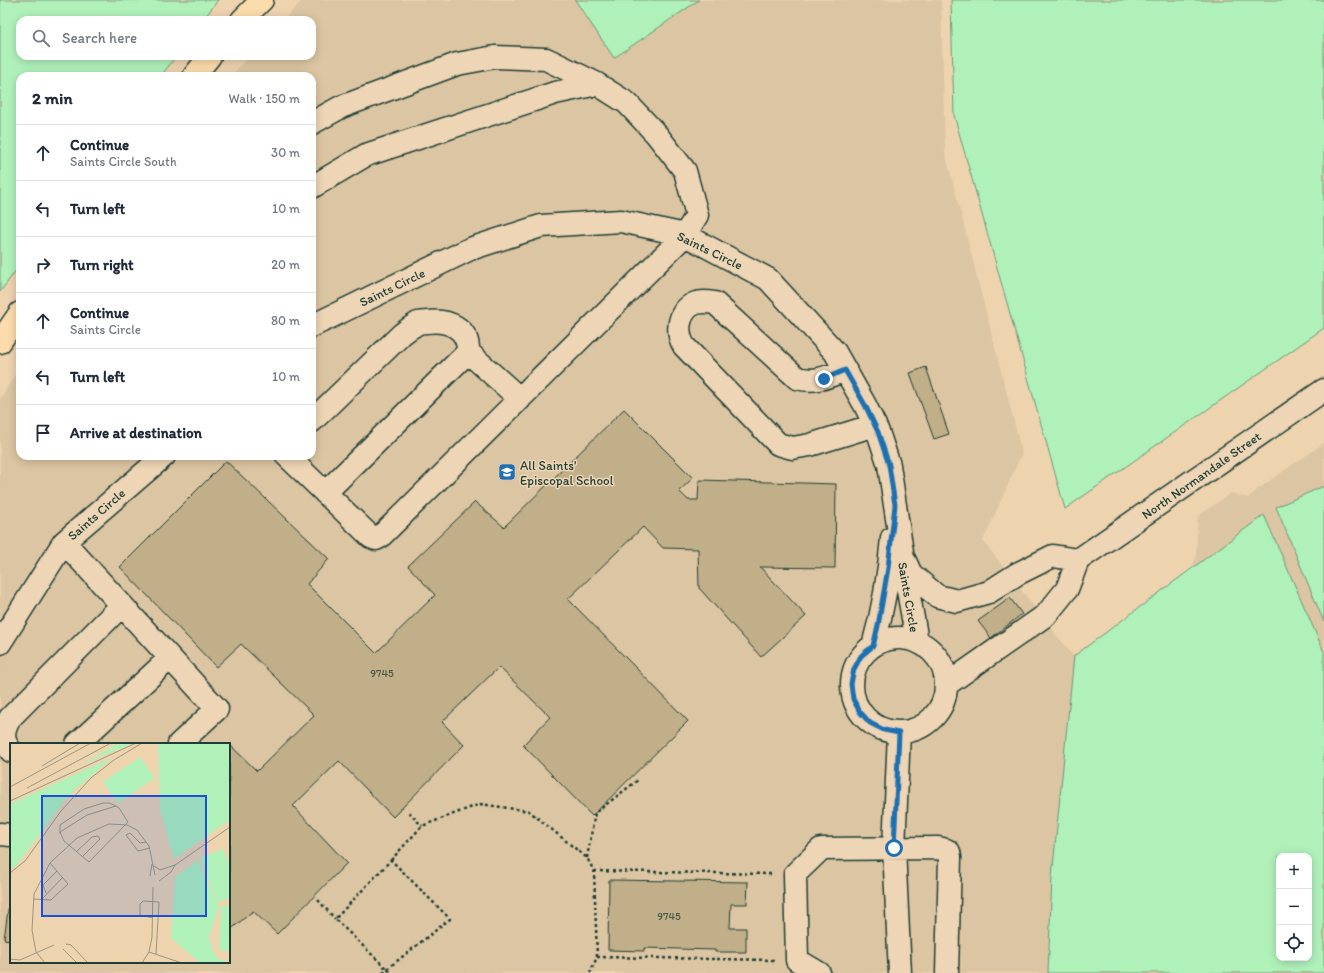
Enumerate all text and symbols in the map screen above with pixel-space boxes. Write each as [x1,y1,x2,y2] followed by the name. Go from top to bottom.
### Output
[16,16,316,60] search box
[30,27,52,49] icon: search
[62,29,137,47] text: Search here
[32,88,72,108] text: 2 min
[229,91,300,106] text: Walk · 150 m
[70,136,129,154] text: Continue
[32,142,54,164] icon: ahead
[271,145,300,160] text: 30 m
[70,154,177,169] text: Saints Circle South
[32,198,54,220] icon: left
[70,200,125,218] text: Turn left
[272,201,300,216] text: 10 m
[675,228,745,273] street label: Saints Circle
[32,254,54,276] icon: right
[70,256,134,274] text: Turn right
[271,257,300,272] text: 20 m
[357,265,427,310] street label: Saints Circle
[70,304,129,322] text: Continue
[32,310,54,332] icon: ahead
[271,313,300,328] text: 80 m
[70,322,141,337] text: Saints Circle
[32,366,54,388] icon: left
[70,368,125,386] text: Turn left
[272,369,300,384] text: 10 m
[815,370,833,388] route end
[32,422,54,444] icon: arrive
[70,424,202,442] text: Arrive at destination
[1139,429,1264,522] street label: North Normandale Street
[520,458,614,488] place label: All Saints' Episcopal School
[497,462,517,482] school or university icon: All Saints' Episcopal School
[65,485,128,543] street label: Saints Circle
[895,561,922,633] street label: Saints Circle
[370,667,394,680] house number: 9745
[10,743,230,963] inset map
[885,839,903,857] route start
[1276,853,1312,961] map controls
[1276,853,1312,889] button: +
[1276,889,1312,925] button: −
[657,910,681,923] house number: 9745
[1276,925,1312,961] button: locate

